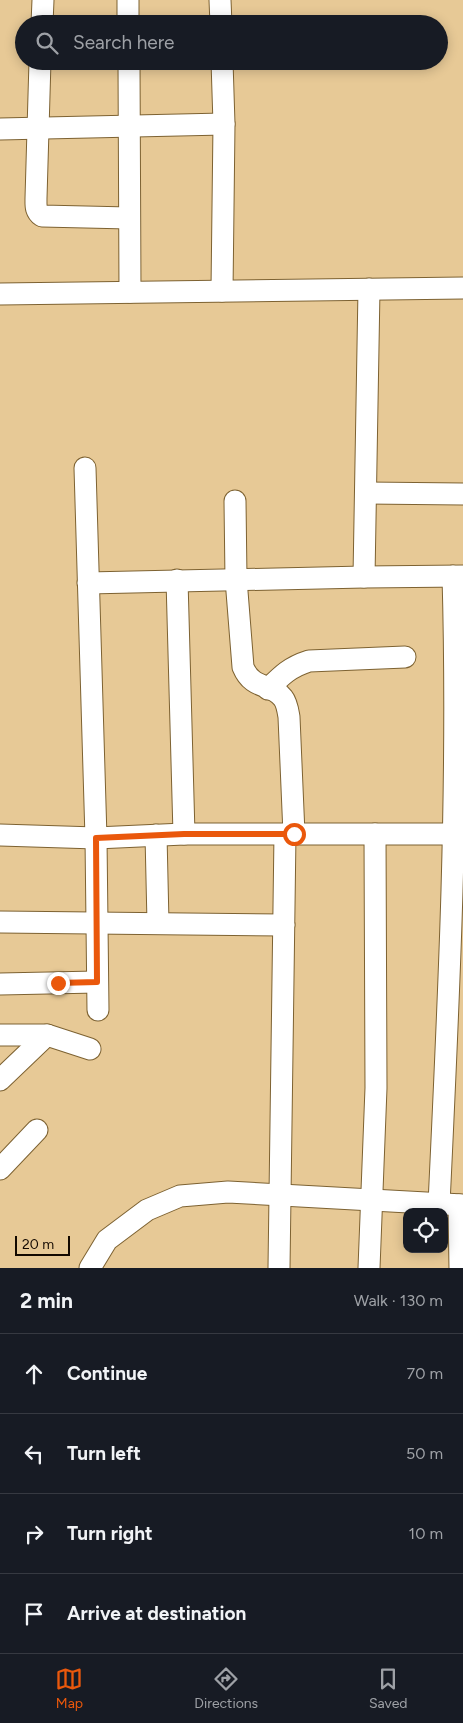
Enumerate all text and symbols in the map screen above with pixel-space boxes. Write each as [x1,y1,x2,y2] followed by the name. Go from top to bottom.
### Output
[15,15,448,70] search box
[33,29,61,57] icon: search
[73,31,175,54] text: Search here
[283,823,306,846] route start
[47,972,70,995] route end
[403,1208,448,1253] map controls
[403,1208,448,1253] button: locate
[15,1233,70,1256] scale bar
[22,1236,54,1253] text: 20 m
[20,1288,73,1313] text: 2 min
[354,1291,443,1310] text: Walk · 130 m
[20,1360,48,1388] icon: ahead
[67,1362,147,1385] text: Continue
[407,1364,443,1383] text: 70 m
[20,1440,48,1468] icon: left
[67,1442,141,1465] text: Turn left
[406,1444,443,1463] text: 50 m
[20,1520,48,1548] icon: right
[67,1522,153,1545] text: Turn right
[409,1524,443,1543] text: 10 m
[20,1600,48,1628] icon: arrive
[67,1602,246,1625] text: Arrive at destination
[55,1665,83,1712] tab: Map
[194,1665,258,1712] tab: Directions
[369,1665,408,1712] tab: Saved

